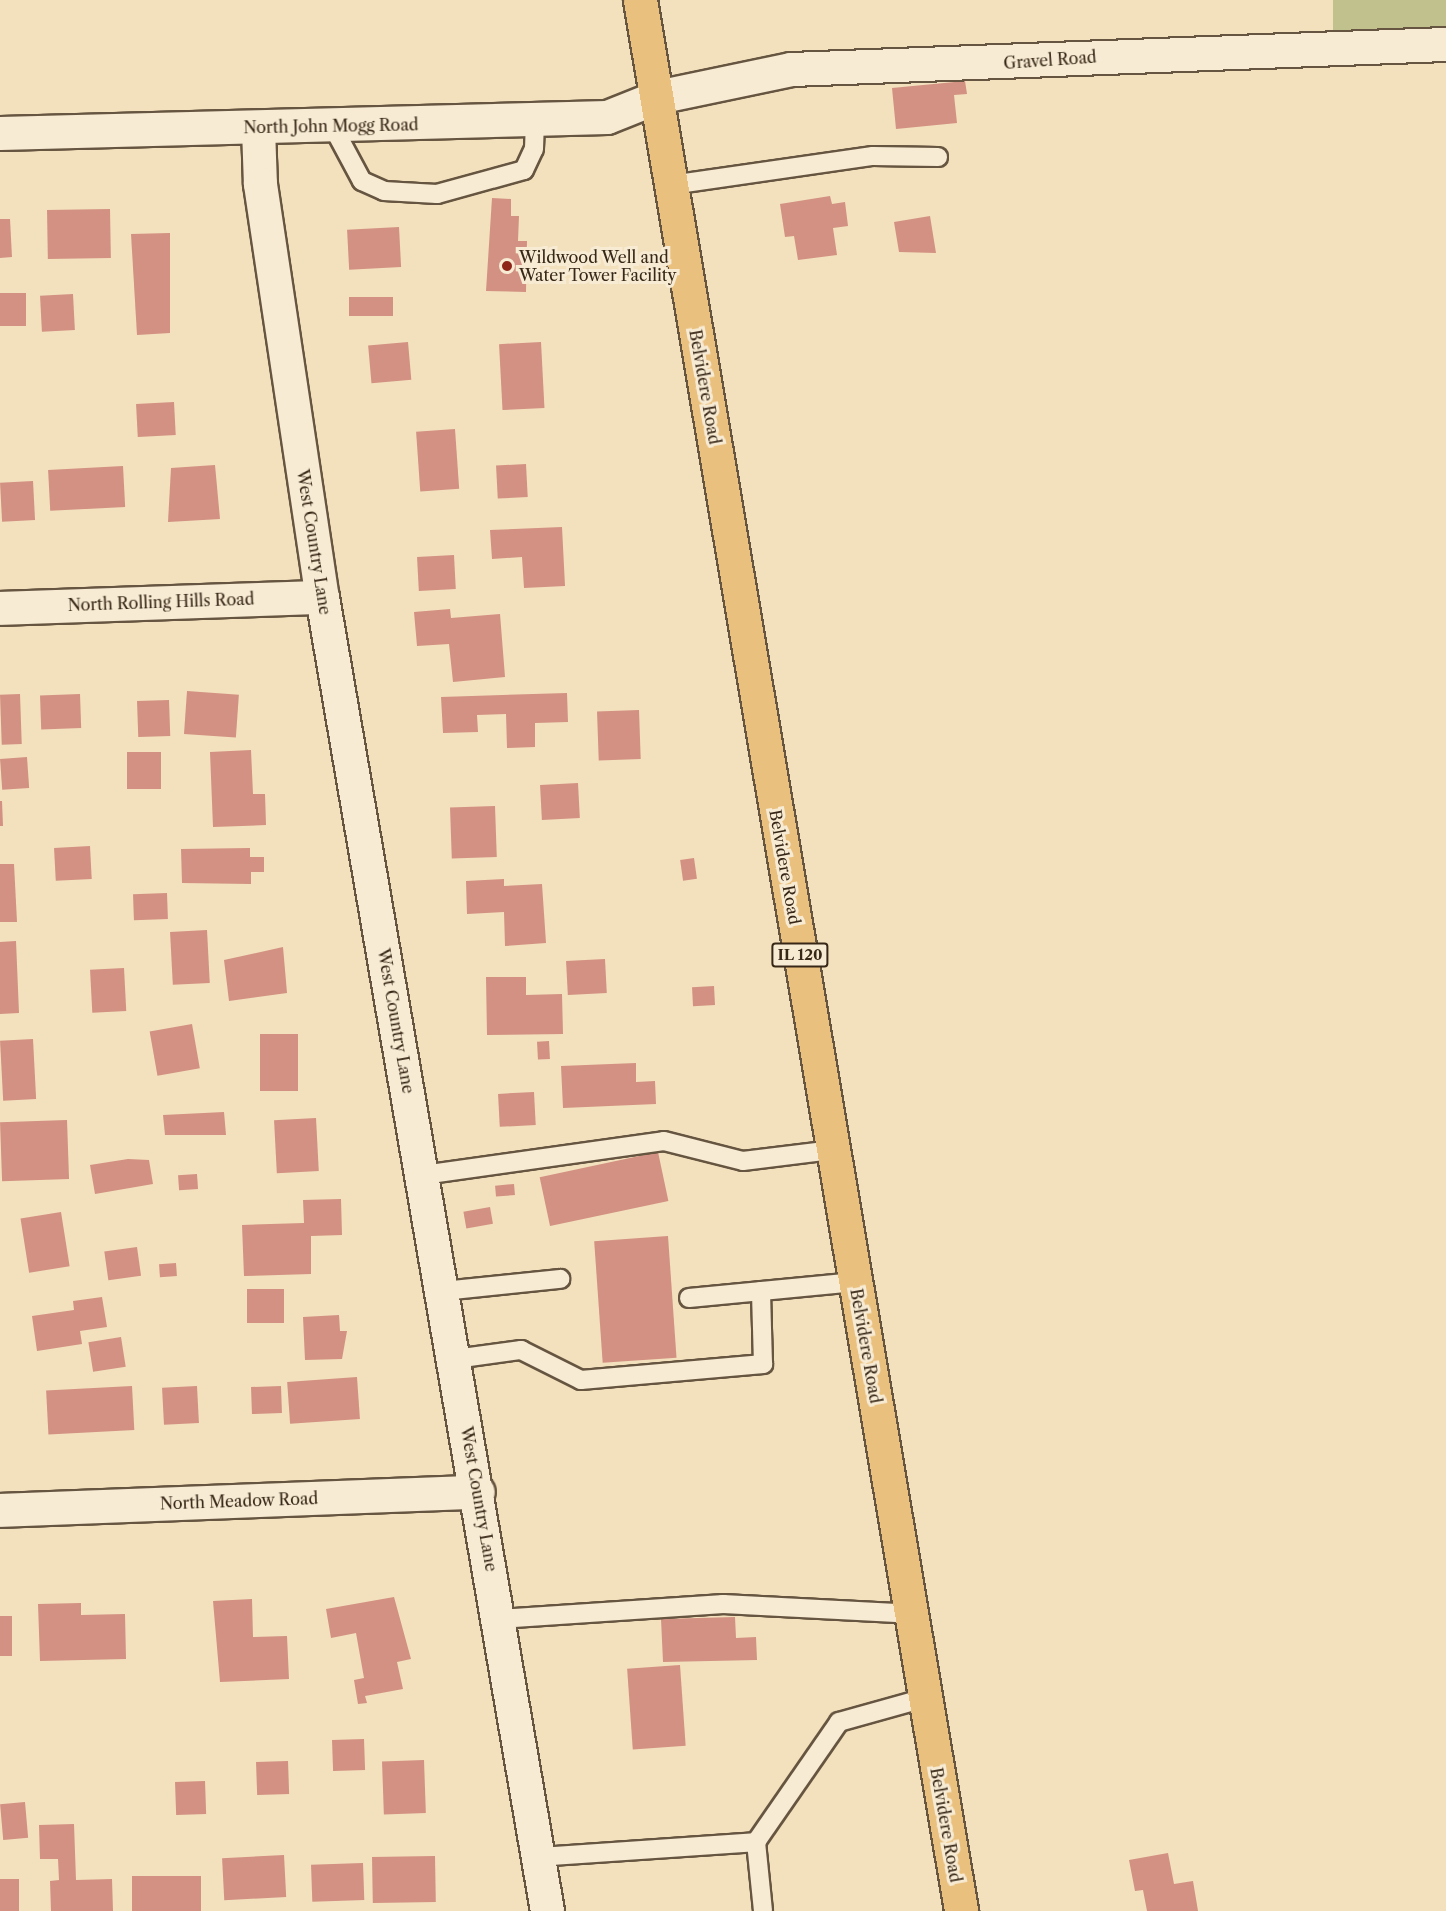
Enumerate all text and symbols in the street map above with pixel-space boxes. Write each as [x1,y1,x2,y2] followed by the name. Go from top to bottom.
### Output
[1003,47,1097,73] street label: Gravel Road
[243,115,419,137] street label: North John Mogg Road
[519,247,677,285] place label: Wildwood Well and Water Tower Facility
[500,259,514,273] marker: Wildwood Well and Water Tower Facility
[685,328,725,446] street label: Belvidere Road
[293,468,335,616] street label: West Country Lane
[67,589,255,615] street label: North Rolling Hills Road
[765,808,805,926] street label: Belvidere Road
[770,943,830,967] road number: IL 120
[374,947,418,1095] street label: West Country Lane
[846,1287,886,1405] street label: Belvidere Road
[457,1425,501,1573] street label: West Country Lane
[159,1489,319,1513] street label: North Meadow Road
[926,1766,966,1884] street label: Belvidere Road

